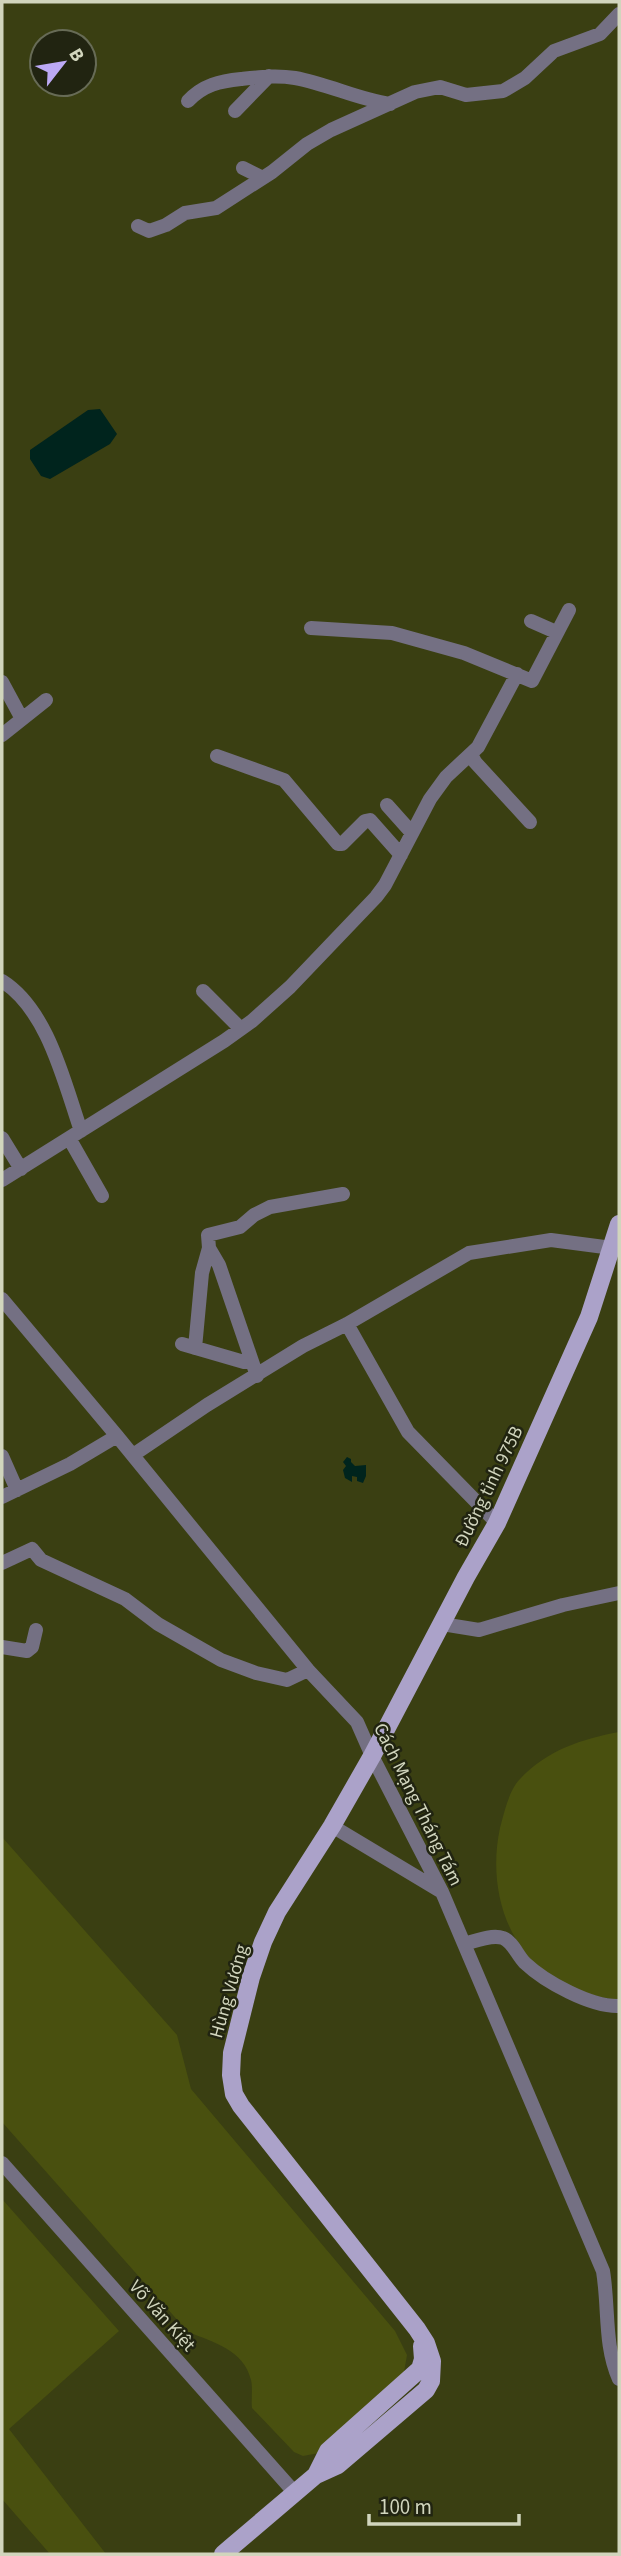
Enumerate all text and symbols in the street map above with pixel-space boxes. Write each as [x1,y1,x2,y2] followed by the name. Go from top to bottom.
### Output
[28,28,98,98] north arrow
[62,43,91,67] text: B
[448,1422,530,1552] street label: Đường tỉnh 975B
[366,1719,469,1891] street label: Cách Mạng Tháng Tám
[203,1941,256,2041] street label: Hùng Vương
[122,2274,202,2358] street label: Võ Văn Kiệt
[369,2482,520,2526] scale bar
[379,2492,432,2522] text: 100 m

